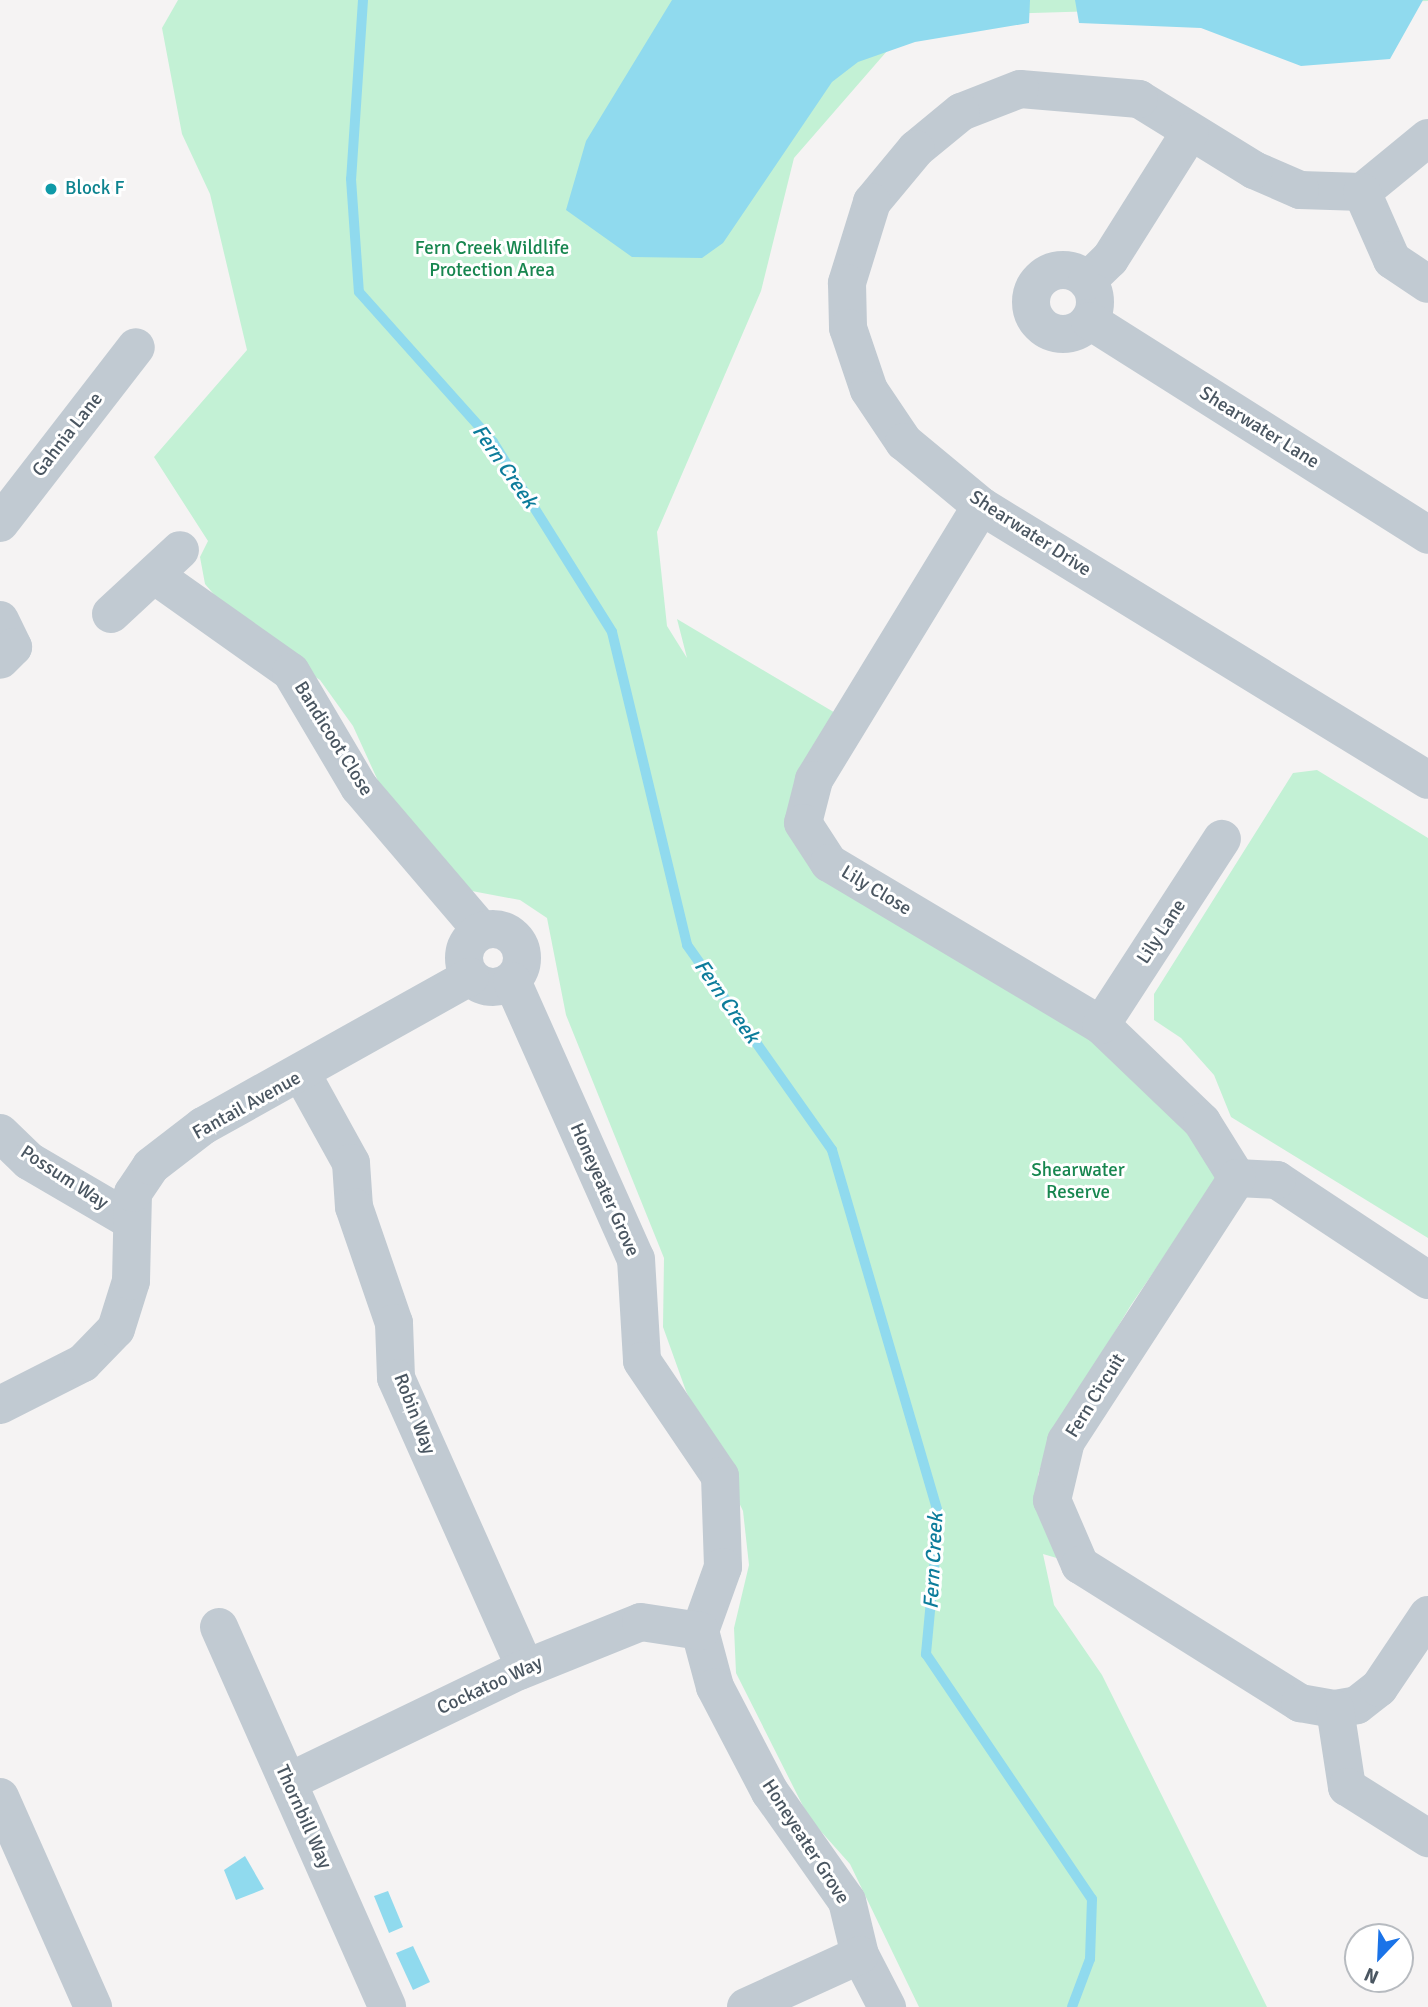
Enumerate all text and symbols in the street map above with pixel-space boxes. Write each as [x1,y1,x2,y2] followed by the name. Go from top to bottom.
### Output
[65,178,124,200] place label: Block F
[43,181,59,197] marker: Block F
[415,238,569,282] park label: Fern Creek Wildlife Protection Area
[1195,382,1323,474] street label: Shearwater Lane
[28,388,108,482] street label: Gahnia Lane
[467,419,543,513] water label: Fern Creek
[965,486,1095,582] street label: Shearwater Drive
[289,678,377,800] street label: Bandicoot Close
[837,861,915,921] street label: Lily Close
[1133,895,1191,969] street label: Lily Lane
[689,954,765,1048] water label: Fern Creek
[189,1067,305,1145] street label: Fantail Avenue
[564,1120,644,1260] street label: Honeyeater Grove
[16,1141,112,1215] street label: Possum Way
[1031,1160,1125,1204] park label: Shearwater Reserve
[1061,1350,1131,1442] street label: Fern Circuit
[388,1370,440,1458] street label: Robin Way
[918,1512,948,1610] water label: Fern Creek
[434,1652,546,1720] street label: Cockatoo Way
[270,1762,336,1872] street label: Thornbill Way
[756,1776,854,1908] street label: Honeyeater Grove
[1344,1923,1414,1993] north arrow
[1361,1962,1382,1989] text: N

